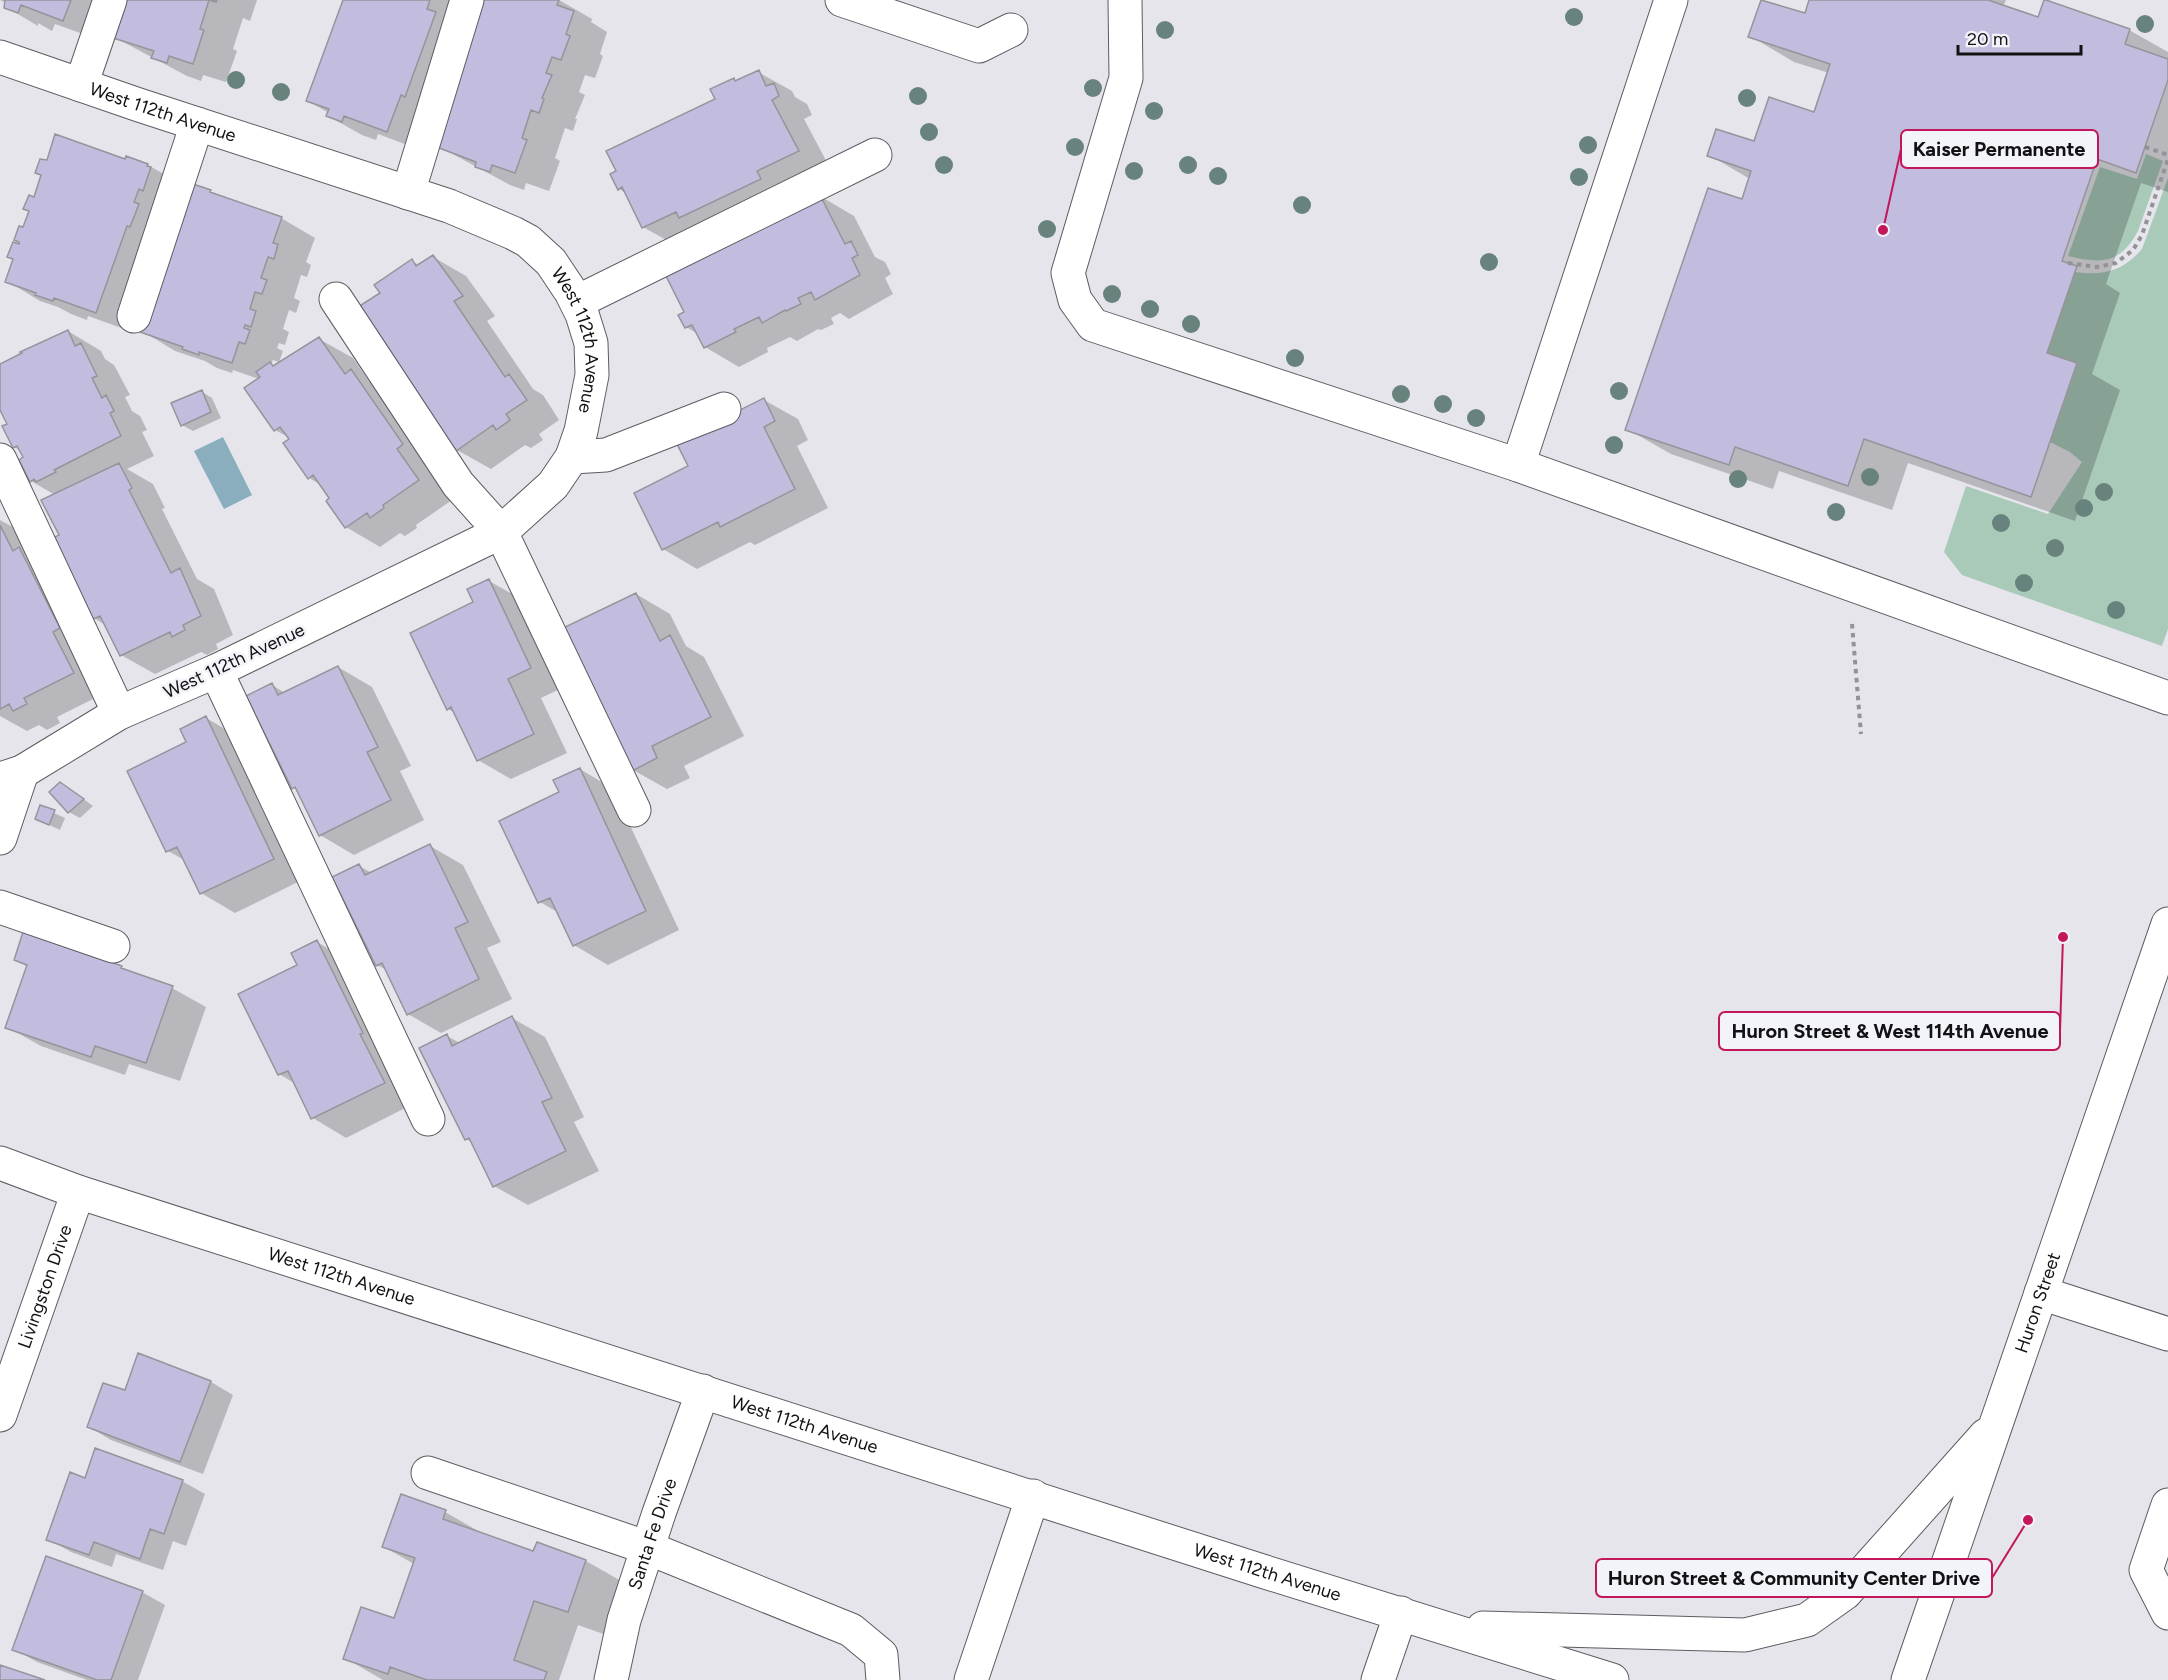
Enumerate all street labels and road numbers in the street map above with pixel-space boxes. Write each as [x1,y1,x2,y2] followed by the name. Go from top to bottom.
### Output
[87,78,239,147] street label: West 112th Avenue
[547,263,603,415] street label: West 112th Avenue
[160,619,308,703] street label: West 112th Avenue
[13,1222,77,1351] street label: Livingston Drive
[265,1243,418,1310] street label: West 112th Avenue
[2010,1249,2065,1356] street label: Huron Street
[728,1391,881,1458] street label: West 112th Avenue
[624,1475,682,1593] street label: Santa Fe Drive
[1191,1539,1344,1606] street label: West 112th Avenue

